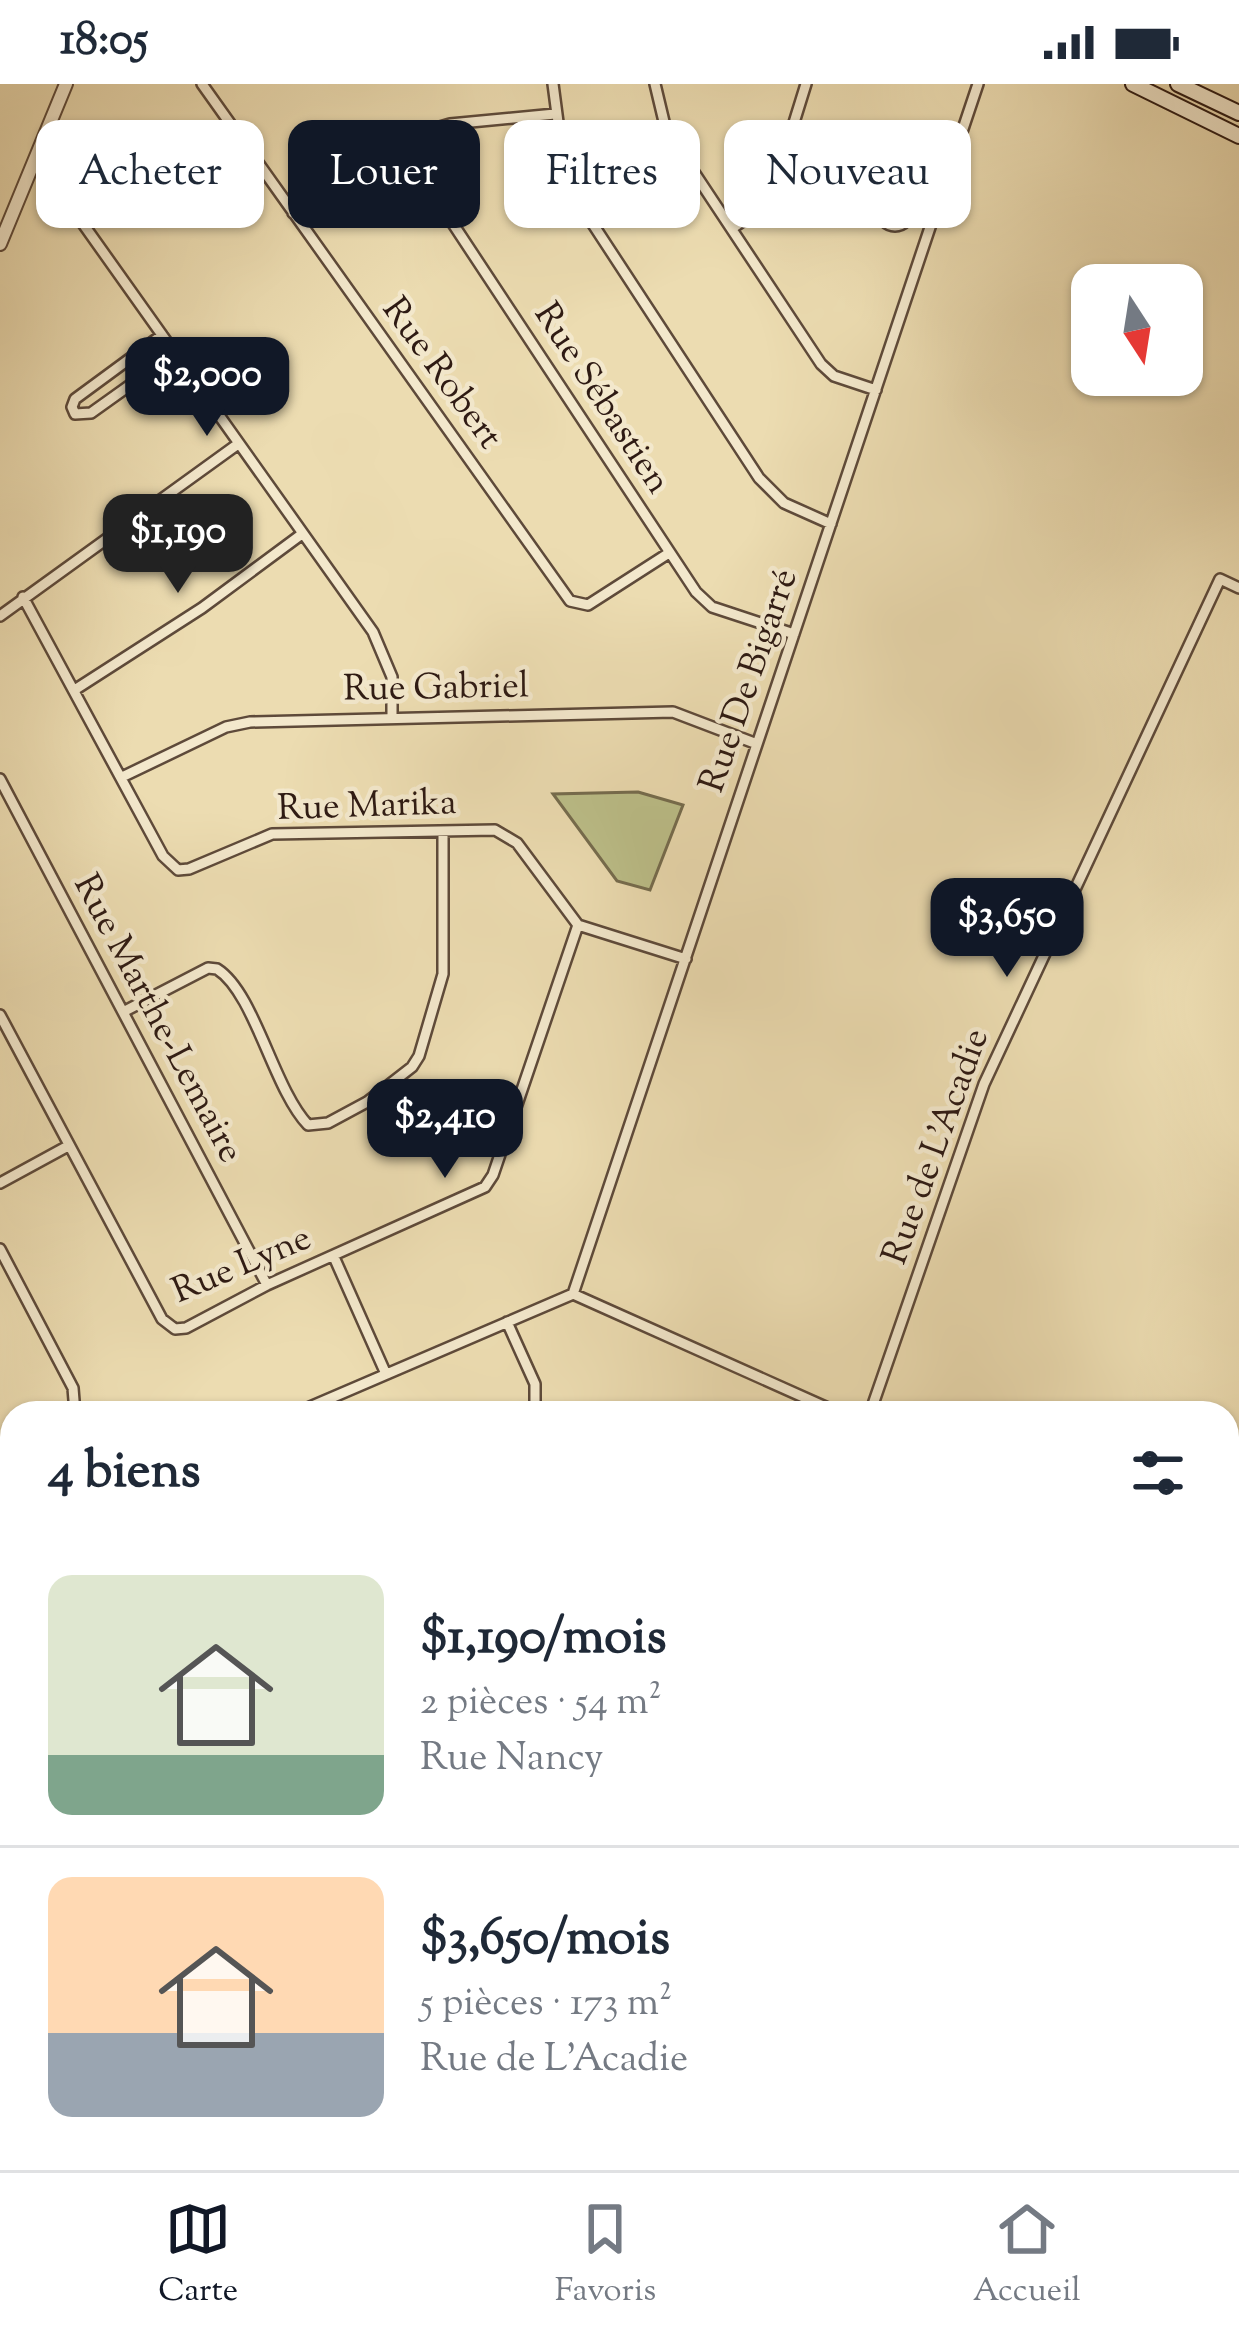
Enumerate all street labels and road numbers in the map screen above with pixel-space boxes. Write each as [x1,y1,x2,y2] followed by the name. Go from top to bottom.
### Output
[368,287,514,461] street label: Rue Robert
[520,293,682,505] street label: Rue Sébastien
[687,562,813,800] street label: Rue De Bigarré
[343,661,529,717] street label: Rue Gabriel
[277,778,457,836] street label: Rue Marika
[59,866,255,1172] street label: Rue Marthe-Lemaire
[870,1022,1004,1272] street label: Rue de L'Acadie
[165,1213,319,1319] street label: Rue Lyne

